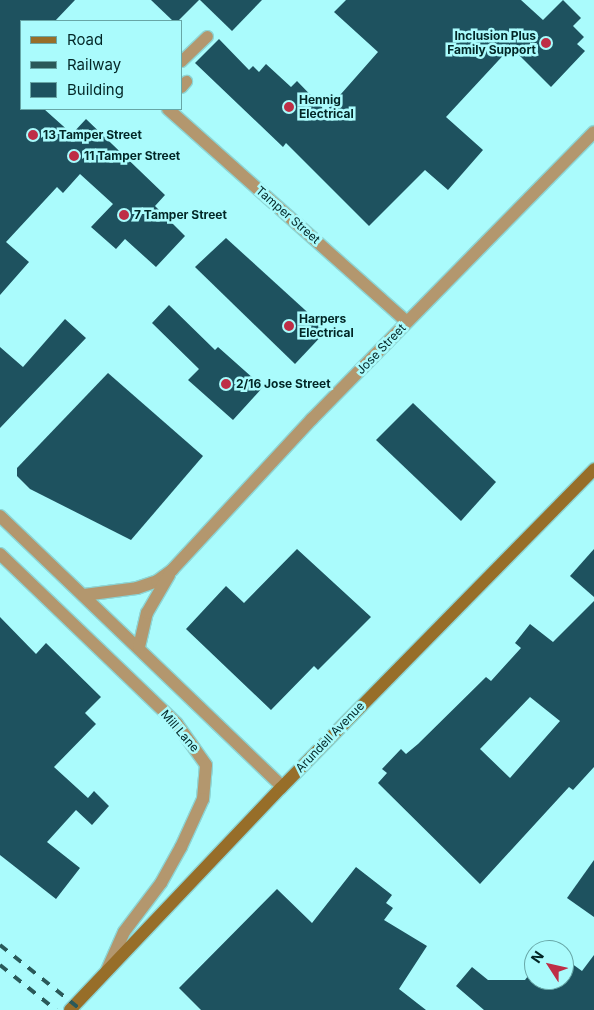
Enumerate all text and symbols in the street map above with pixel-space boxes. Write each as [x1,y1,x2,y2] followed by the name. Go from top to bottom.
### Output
[20,20,182,110] legend
[447,29,536,57] place label: Inclusion Plus Family Support
[67,30,103,49] text: Road
[540,37,552,49] marker: Inclusion Plus Family Support
[67,55,121,74] text: Railway
[67,80,124,99] text: Building
[299,93,354,121] place label: Hennig Electrical
[283,101,295,113] marker: Hennig Electrical
[43,128,142,142] place label: 13 Tamper Street
[27,129,39,141] marker: 13 Tamper Street
[84,149,180,163] place label: 11 Tamper Street
[68,150,80,162] marker: 11 Tamper Street
[253,183,323,247] street label: Tamper Street
[134,208,227,222] place label: 7 Tamper Street
[118,209,130,221] marker: 7 Tamper Street
[299,312,354,340] place label: Harpers Electrical
[283,320,295,332] marker: Harpers Electrical
[353,321,409,377] street label: Jose Street
[236,377,331,391] place label: 2/16 Jose Street
[220,378,232,390] marker: 2/16 Jose Street
[293,699,367,775] street label: Arundell Avenue
[158,707,202,755] street label: Mill Lane
[524,940,574,990] north arrow
[527,947,547,966] text: N

